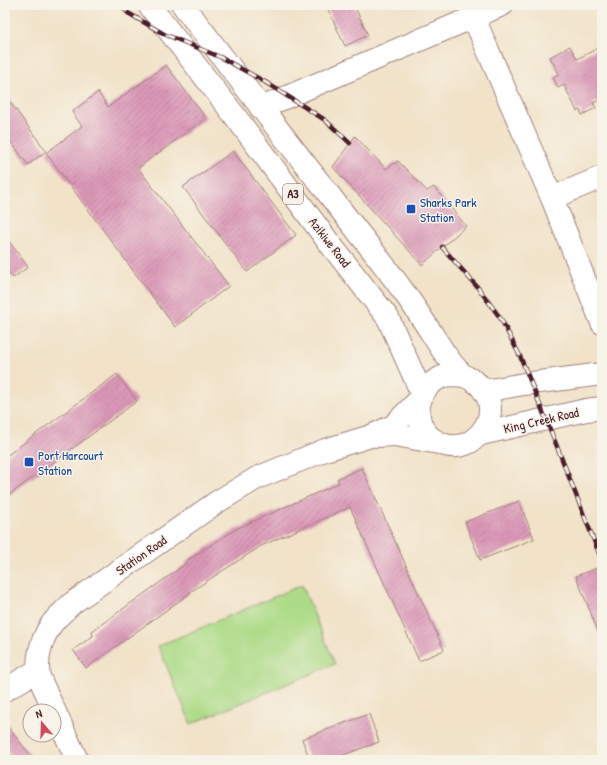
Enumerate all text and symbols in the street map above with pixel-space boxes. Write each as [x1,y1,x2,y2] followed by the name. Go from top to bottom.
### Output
[283,184,303,204] road number: A3
[420,193,477,226] place label: Sharks Park Station
[405,203,417,215] marker: Sharks Park Station
[305,213,355,271] street label: Azikiwe Road
[502,403,580,437] street label: King Creek Road
[38,446,104,479] place label: Port Harcourt Station
[23,456,35,468] marker: Port Harcourt Station
[112,531,170,579] street label: Station Road
[22,703,62,743] north arrow
[34,706,44,721] text: N

